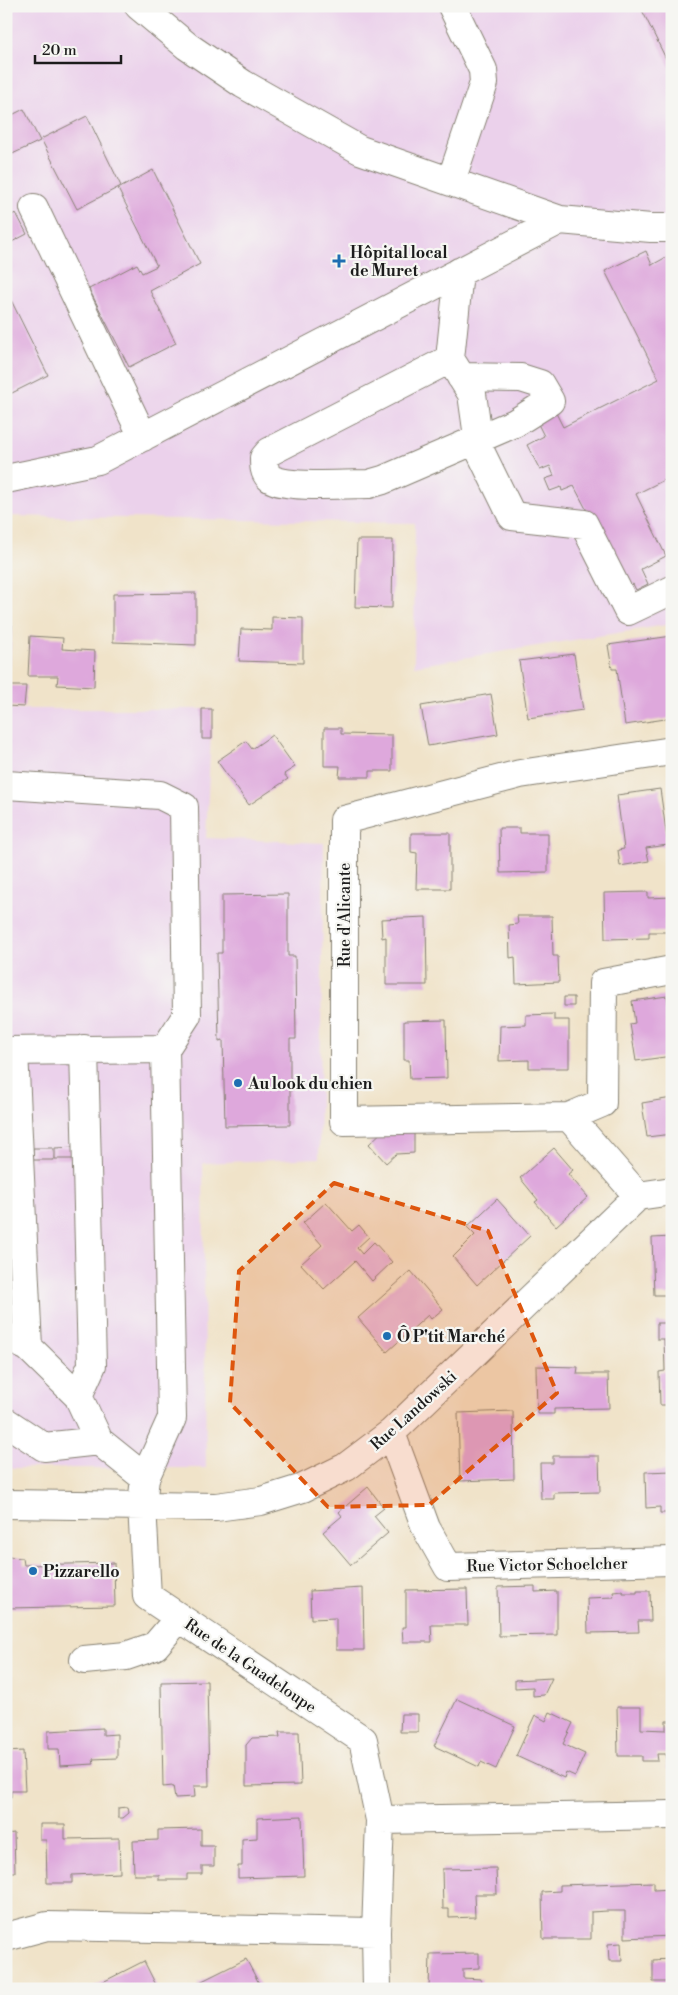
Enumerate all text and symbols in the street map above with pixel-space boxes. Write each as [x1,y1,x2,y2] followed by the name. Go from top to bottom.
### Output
[35,32,121,64] scale bar
[42,41,77,60] text: 20 m
[350,243,448,281] place label: Hôpital local de Muret
[332,254,346,268] marker: Hôpital local de Muret
[335,863,355,967] street label: Rue d'Alicante
[247,1074,373,1094] place label: Au look du chien
[232,1077,244,1089] marker: Au look du chien
[397,1325,505,1347] place label: Ô P'tit Marché
[381,1330,393,1342] marker: Ô P'tit Marché
[366,1367,461,1455] street label: Rue Landowski
[466,1554,628,1576] street label: Rue Victor Schoelcher
[43,1562,120,1582] place label: Pizzarello
[27,1565,39,1577] marker: Pizzarello
[181,1614,320,1717] street label: Rue de la Guadeloupe

